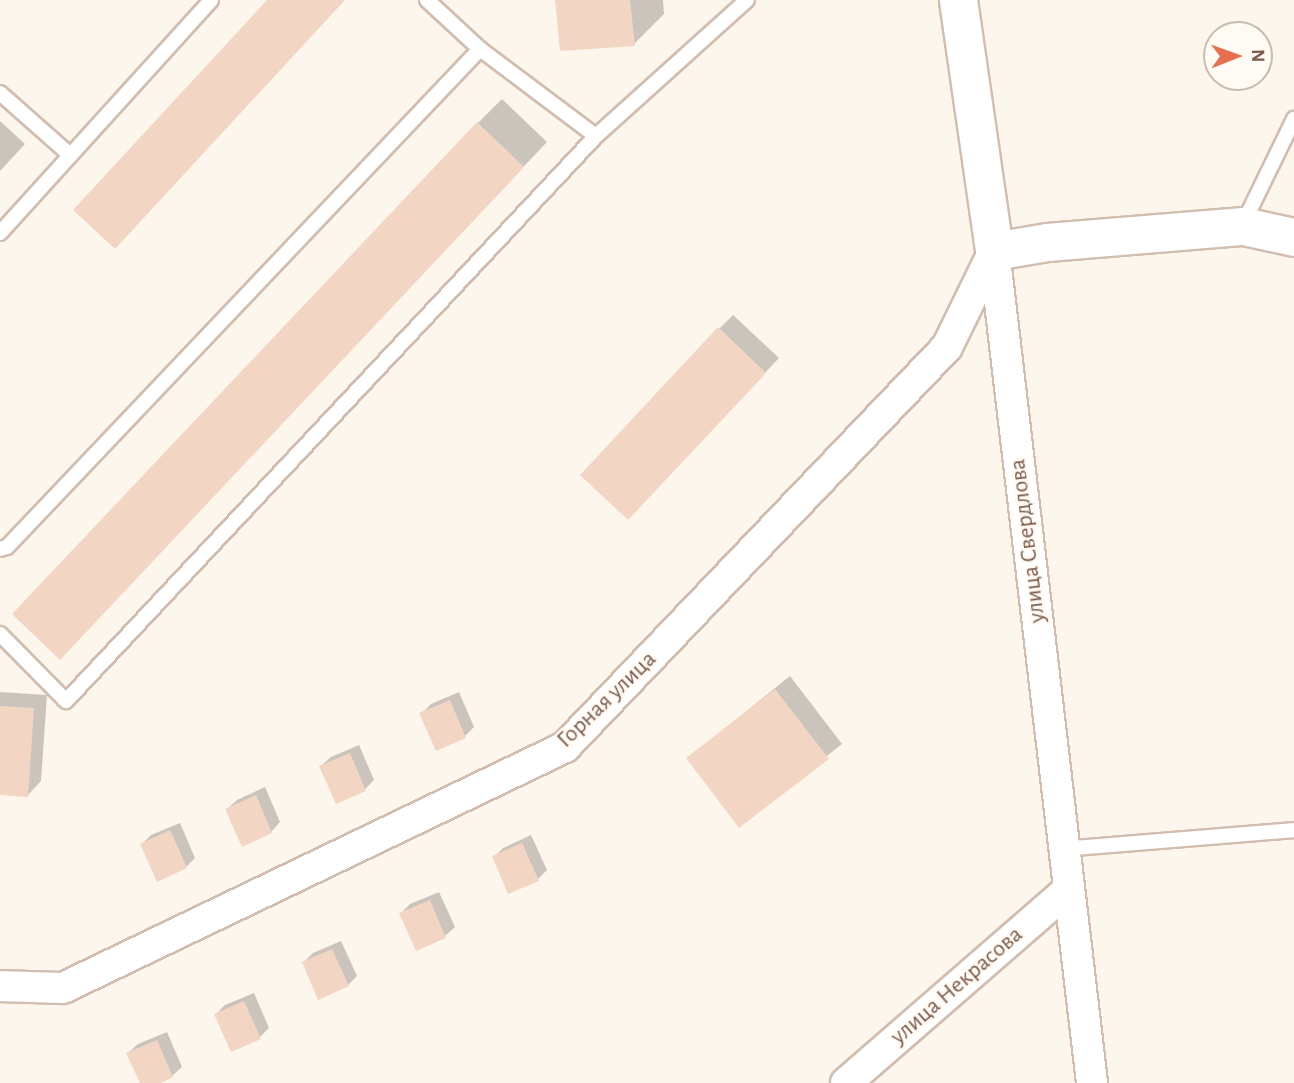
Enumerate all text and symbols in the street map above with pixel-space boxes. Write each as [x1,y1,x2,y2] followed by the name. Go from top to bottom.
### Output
[1203,21,1273,91] north arrow
[1248,49,1267,62] text: N
[1004,457,1052,625] street label: улица Свердлова
[551,645,663,755] street label: Горная улица
[885,921,1029,1051] street label: улица Некрасова

